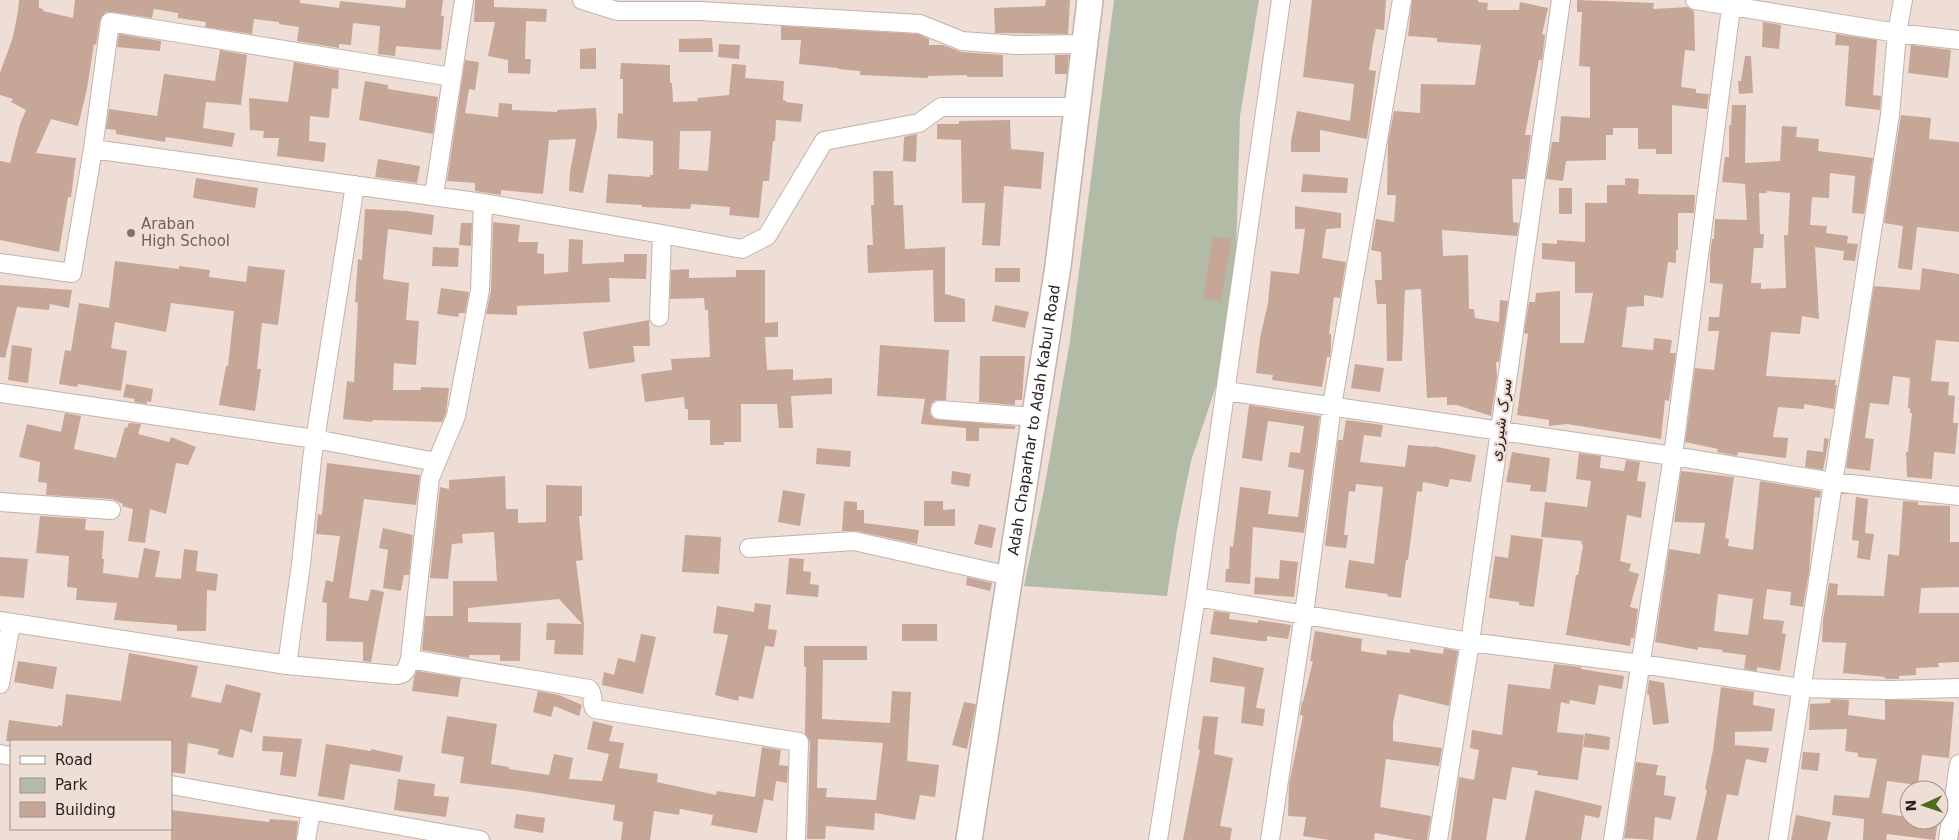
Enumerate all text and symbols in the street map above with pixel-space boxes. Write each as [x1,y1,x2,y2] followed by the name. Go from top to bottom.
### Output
[141,215,230,250] place label: Araban High School
[125,227,137,239] marker: Araban High School
[1004,283,1064,557] street label: Adah Chaparhar to Adah Kabul Road
[1486,377,1516,463] street label: سرک شیرزی
[10,740,172,830] legend
[55,751,93,769] text: Road
[55,776,88,794] text: Park
[1899,780,1949,830] north arrow
[1903,799,1919,812] text: N
[55,801,116,819] text: Building

